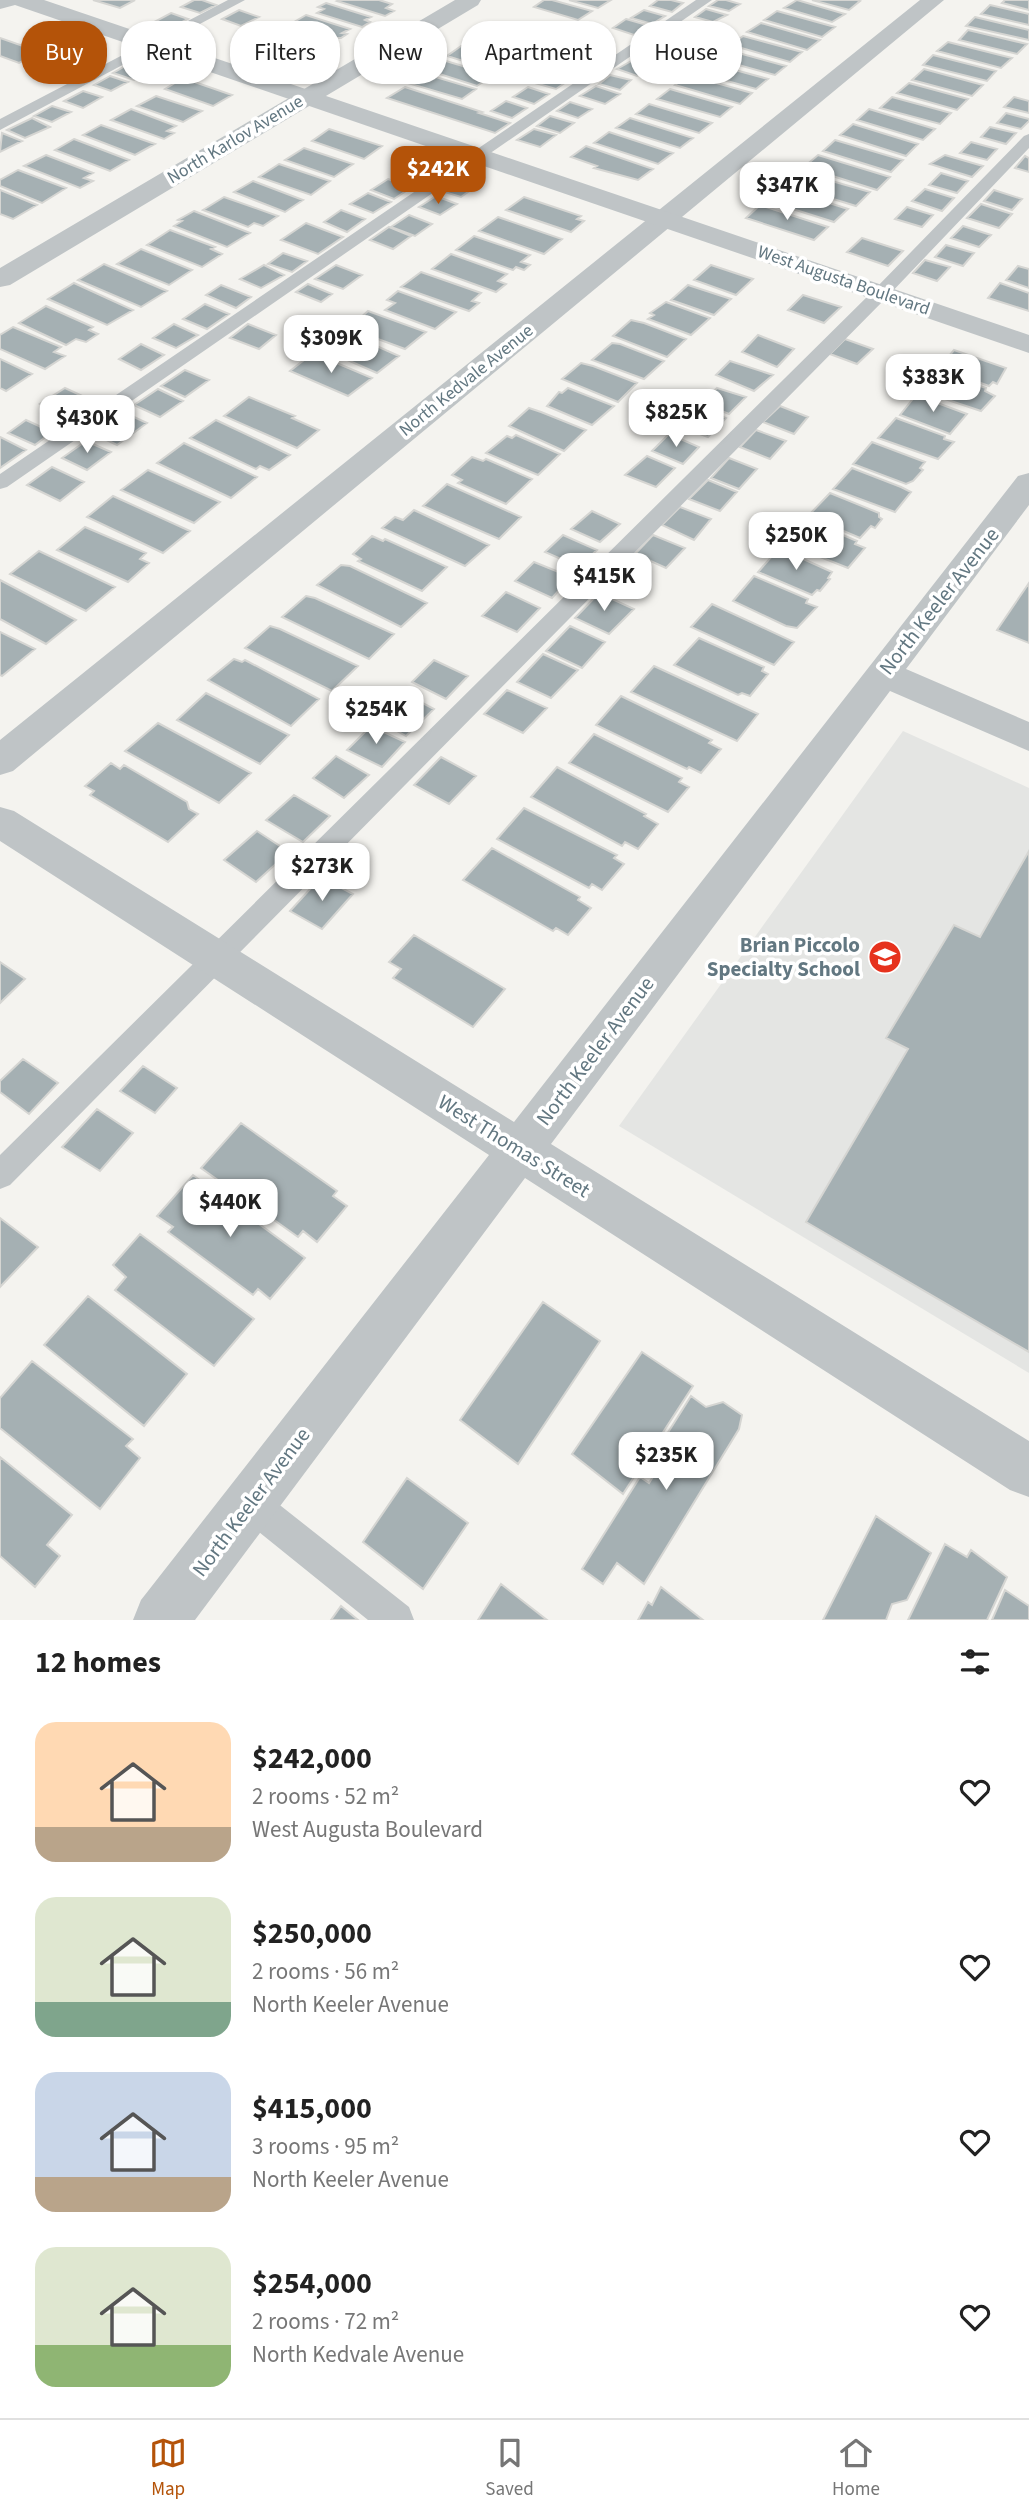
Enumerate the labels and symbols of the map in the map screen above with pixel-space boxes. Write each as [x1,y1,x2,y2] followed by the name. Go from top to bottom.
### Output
[163,89,308,190] street label: North Karlov Avenue
[389,146,487,206] pin: $242K
[738,162,836,222] pin: $347K
[754,239,933,322] street label: West Augusta Boulevard
[282,316,380,375] pin: $309K
[394,318,539,442] street label: North Kedvale Avenue
[884,354,982,414] pin: $383K
[627,390,725,449] pin: $825K
[38,396,136,455] pin: $430K
[747,512,845,572] pin: $250K
[872,521,1006,681] street label: North Keeler Avenue
[555,554,653,613] pin: $415K
[327,686,425,746] pin: $254K
[273,844,371,903] pin: $273K
[707,930,860,984] place label: Brian Piccolo Specialty School
[866,938,904,976] school or university icon: Brian Piccolo Specialty School
[529,970,661,1132] street label: North Keeler Avenue
[432,1087,596,1205] street label: West Thomas Street
[181,1180,279,1239] pin: $440K
[185,1421,317,1583] street label: North Keeler Avenue
[617,1432,715,1492] pin: $235K

